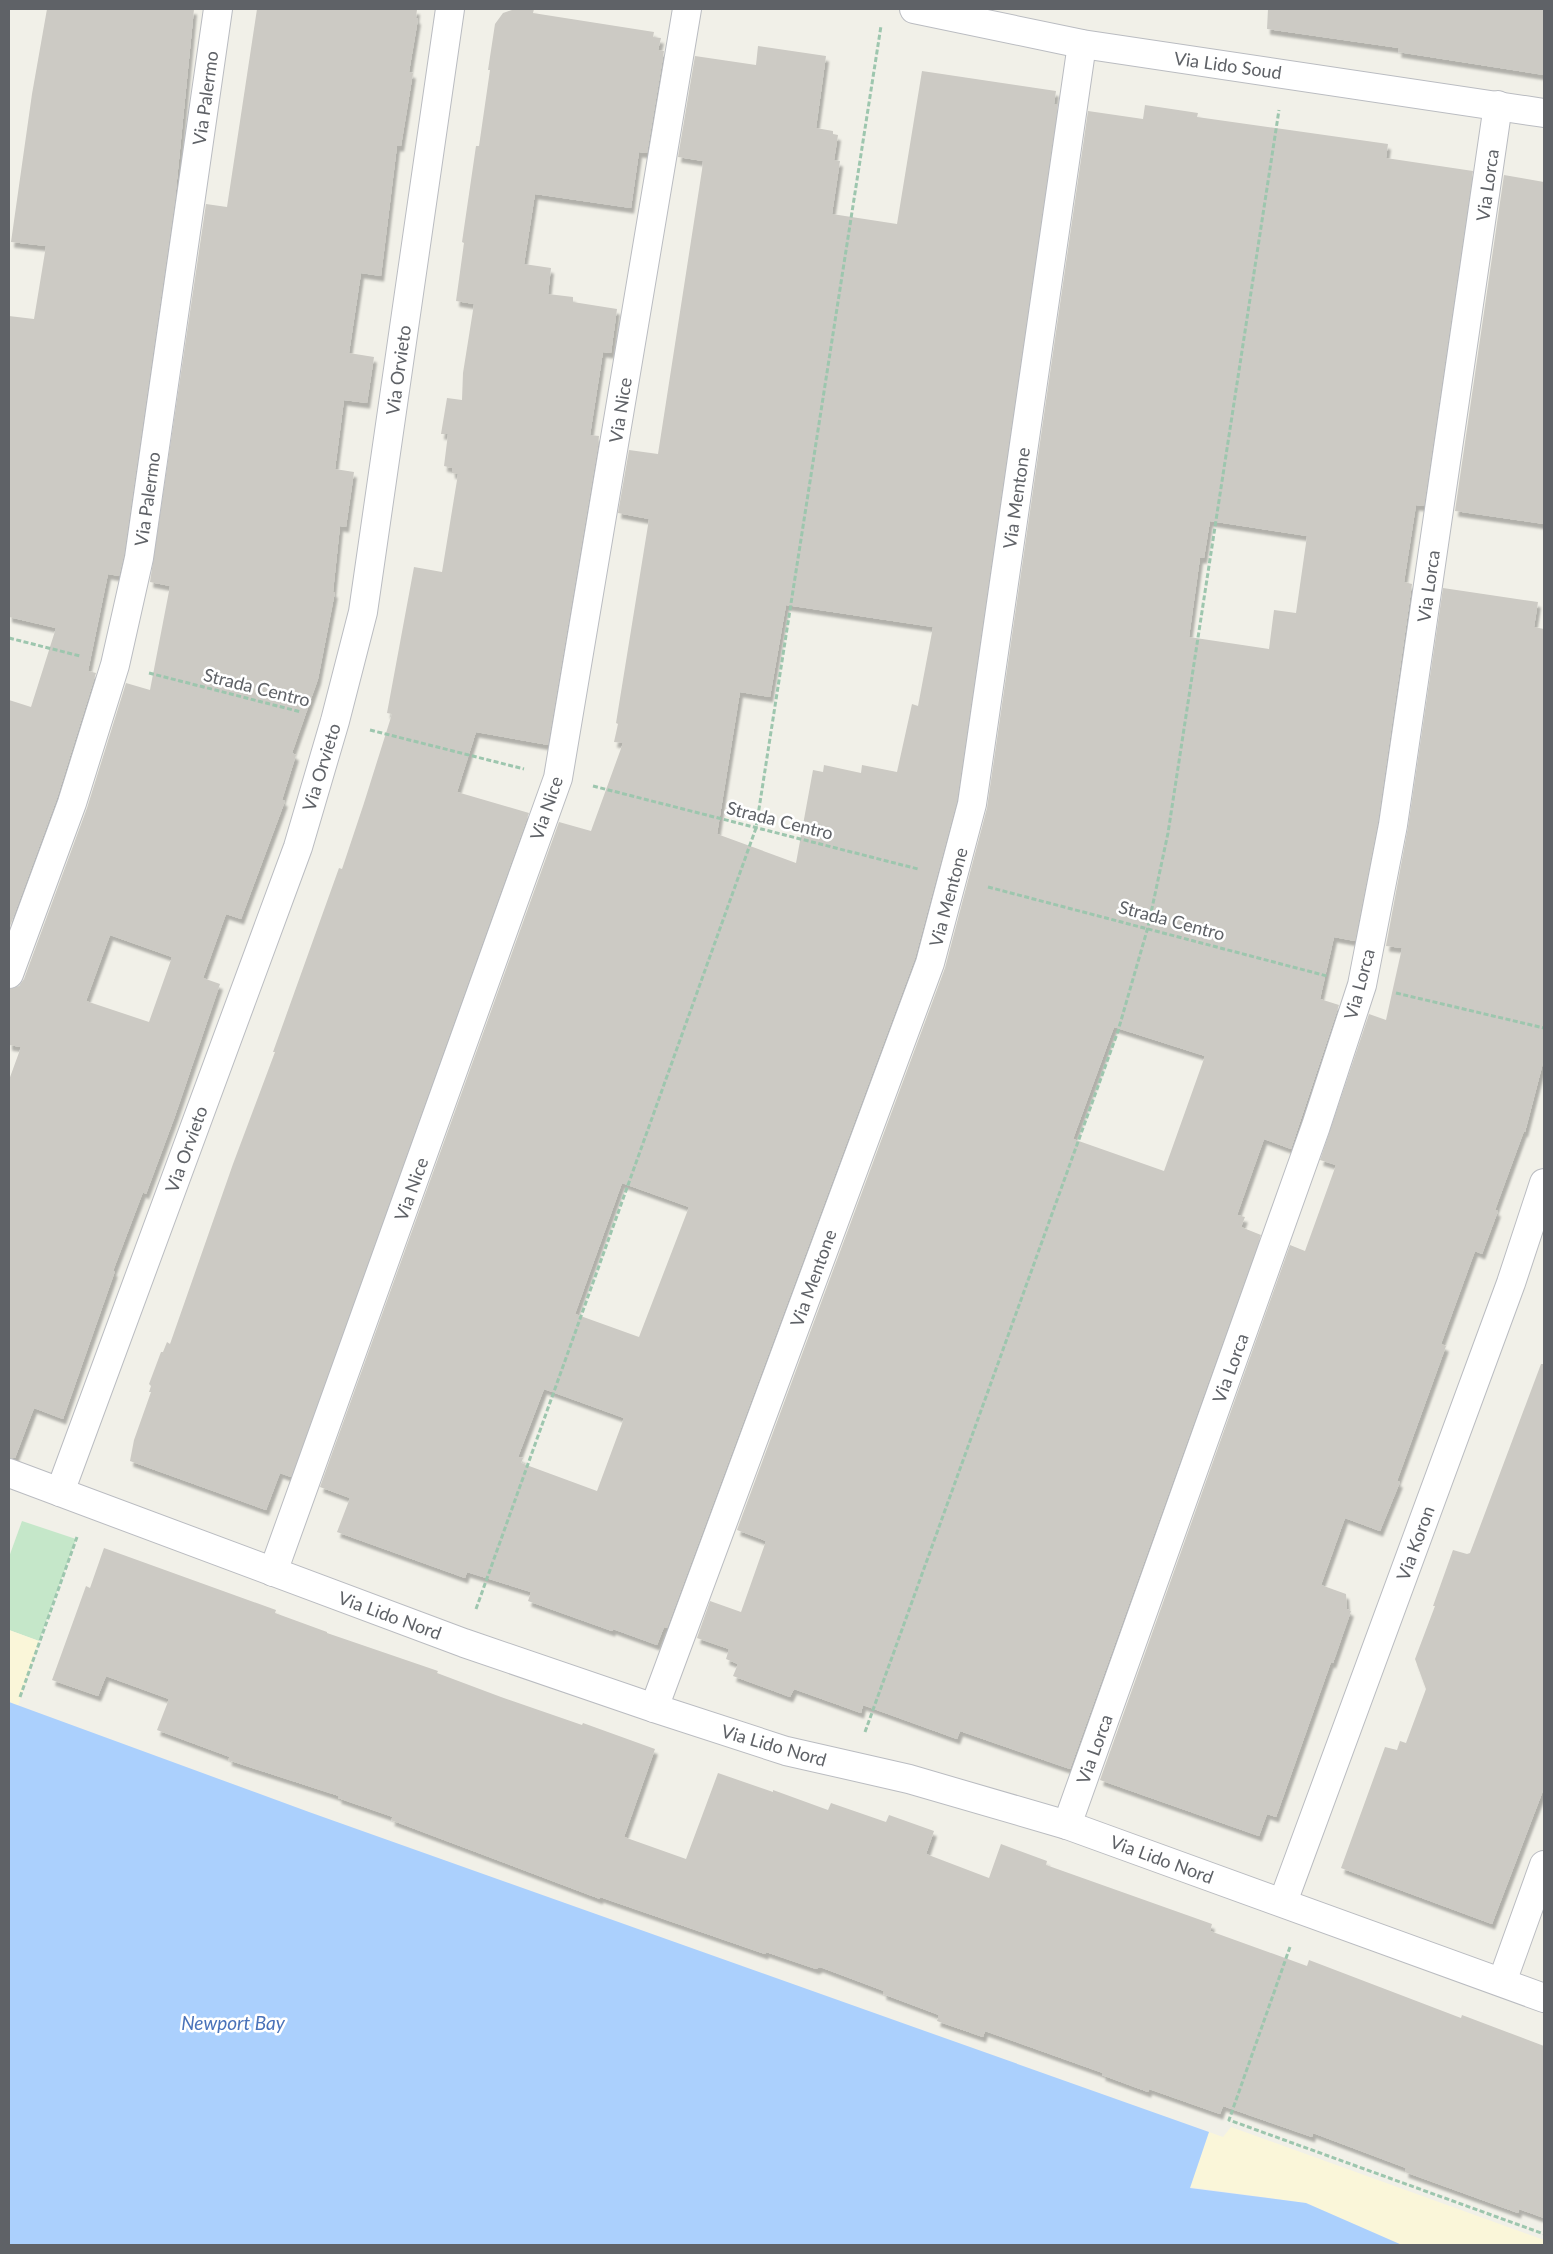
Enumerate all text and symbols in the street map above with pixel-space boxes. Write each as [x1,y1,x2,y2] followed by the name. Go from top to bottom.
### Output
[1173,47,1283,83] street label: Via Lido Soud
[188,50,222,146] street label: Via Palermo
[1471,148,1503,222] street label: Via Lorca
[381,324,415,416] street label: Via Orvieto
[604,376,636,444] street label: Via Nice
[998,446,1034,550] street label: Via Mentone
[130,451,164,547] street label: Via Palermo
[1412,549,1444,623] street label: Via Lorca
[201,663,313,711] street label: Strada Centro
[297,721,345,813] street label: Via Orvieto
[525,773,567,843] street label: Via Nice
[724,796,836,844] street label: Strada Centro
[924,845,972,949] street label: Via Mentone
[1117,895,1227,945] street label: Strada Centro
[1339,946,1379,1022] street label: Via Lorca
[160,1103,212,1195] street label: Via Orvieto
[389,1154,433,1224] street label: Via Nice
[785,1226,841,1330] street label: Via Mentone
[1207,1330,1253,1406] street label: Via Lorca
[1391,1503,1439,1583] street label: Via Koron
[335,1586,445,1644] street label: Via Lido Nord
[1071,1711,1117,1787] street label: Via Lorca
[719,1719,829,1771] street label: Via Lido Nord
[1107,1830,1217,1888] street label: Via Lido Nord
[181,2011,286,2034] water label: Newport Bay

